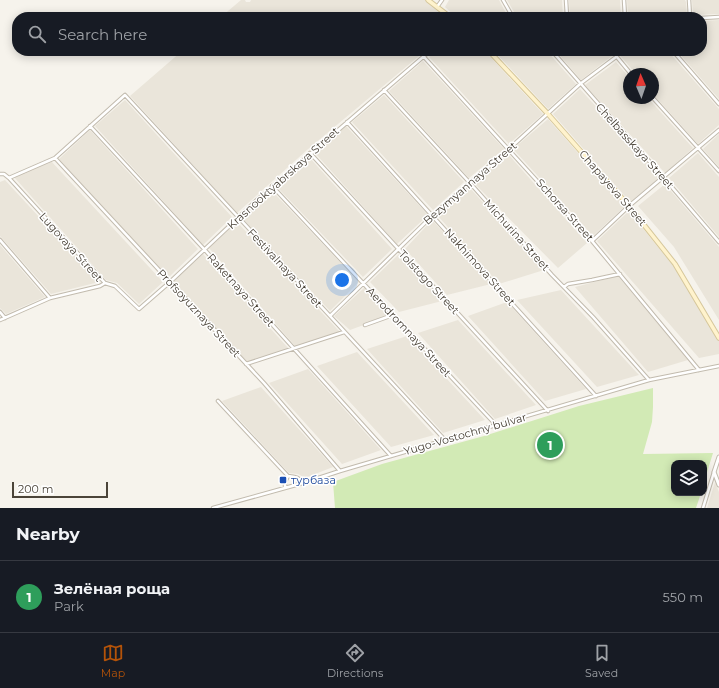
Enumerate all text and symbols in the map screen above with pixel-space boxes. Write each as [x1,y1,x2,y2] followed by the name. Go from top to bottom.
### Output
[12,12,707,56] search box
[26,23,48,45] icon: search
[58,25,147,44] text: Search here
[623,68,659,104] north arrow
[593,100,678,192] street label: Chelbasskaya Street
[224,124,342,232] street label: Krasnooktyabrskaya Street
[420,138,520,227] street label: Bezymyannaya Street
[576,147,650,229] street label: Chapayeva Street
[533,176,597,245] street label: Schorsa Street
[481,196,553,274] street label: Michurina Street
[36,209,106,285] street label: Lugovaya Street
[245,225,326,311] street label: Festivalnaya Street
[442,225,519,309] street label: Nakhimova Street
[396,247,463,317] street label: Tolstogo Street
[204,250,278,330] street label: Raketnaya Street
[154,266,244,360] street label: Profsoyuznaya Street
[332,270,352,290] your location
[364,284,455,380] street label: Aerodromnaya Street
[402,410,528,458] street label: Yugo-Vostochny bulvar
[537,430,563,460] pin: 1
[671,460,707,496] map controls
[671,460,707,496] button: layers
[291,473,336,487] place label: турбаза
[278,475,288,485] marker: турбаза
[12,480,108,499] scale bar
[18,482,53,496] text: 200 m
[16,524,80,544] text: Nearby
[54,579,170,598] text: Зелёная роща
[26,589,32,605] text: 1
[663,589,703,605] text: 550 m
[54,598,84,614] text: Park
[101,642,125,680] tab: Map
[327,642,383,680] tab: Directions
[585,642,618,680] tab: Saved

